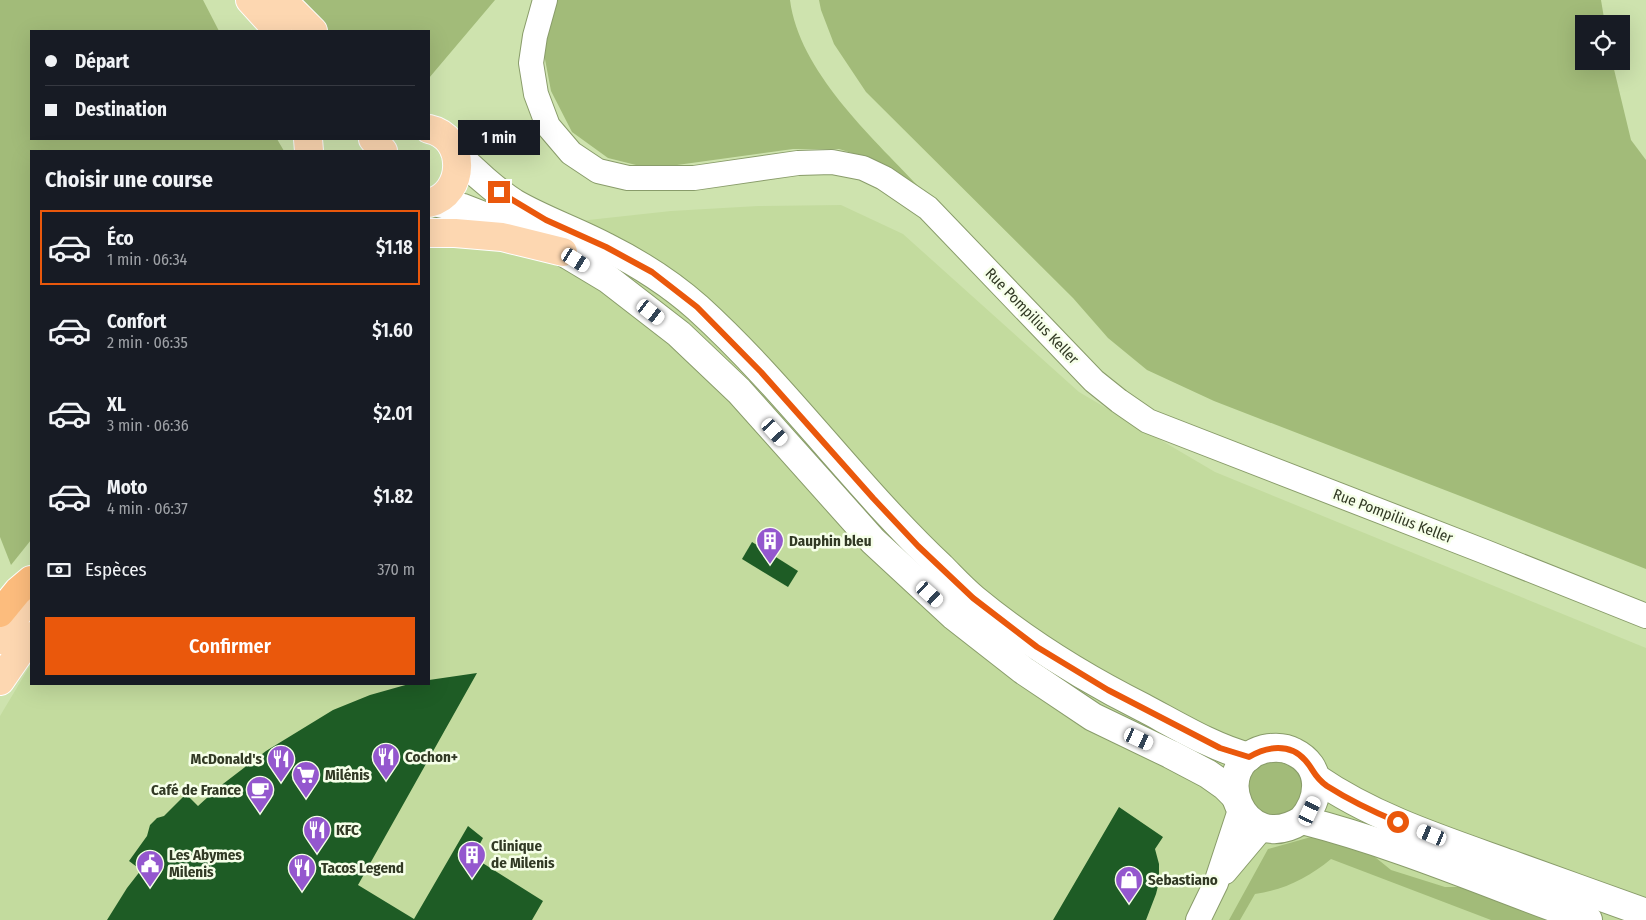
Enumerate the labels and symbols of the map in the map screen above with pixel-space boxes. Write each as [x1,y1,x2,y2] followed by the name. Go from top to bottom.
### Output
[458,120,540,154] callout: 1 min
[488,181,510,203] route end
[559,246,592,274] car
[982,264,1083,368] street label: Rue Pompilius Keller
[634,297,667,327] car
[759,416,790,448] car
[1331,485,1456,547] street label: Rue Pompilius Keller
[755,526,785,565] building icon: Dauphin bleu
[789,532,871,550] place label: Dauphin bleu
[913,578,946,610] car
[1122,726,1155,752] car
[371,742,401,781] restaurant icon: Cochon+
[266,744,296,783] restaurant icon: McDonald's
[405,748,458,766] place label: Cochon+
[191,750,262,768] place label: McDonald's
[291,760,321,799] supermarket icon: Milénis
[325,766,370,784] place label: Milénis
[245,775,275,814] cafe icon: Café de France
[151,781,241,799] place label: Café de France
[1296,794,1323,828] car
[1387,811,1409,833] route start
[302,815,332,854] restaurant icon: KFC
[336,821,359,839] place label: KFC
[1415,822,1448,848] car
[491,837,555,872] place label: Clinique de Milenis
[457,840,487,879] building icon: Clinique de Milenis
[169,846,242,881] place label: Les Abymes Milenis
[135,849,165,888] public building icon: Les Abymes Milenis
[287,853,317,892] restaurant icon: Tacos Legend
[321,859,404,877] place label: Tacos Legend
[1114,865,1144,904] shop icon: Sebastiano
[1148,871,1218,889] place label: Sebastiano

